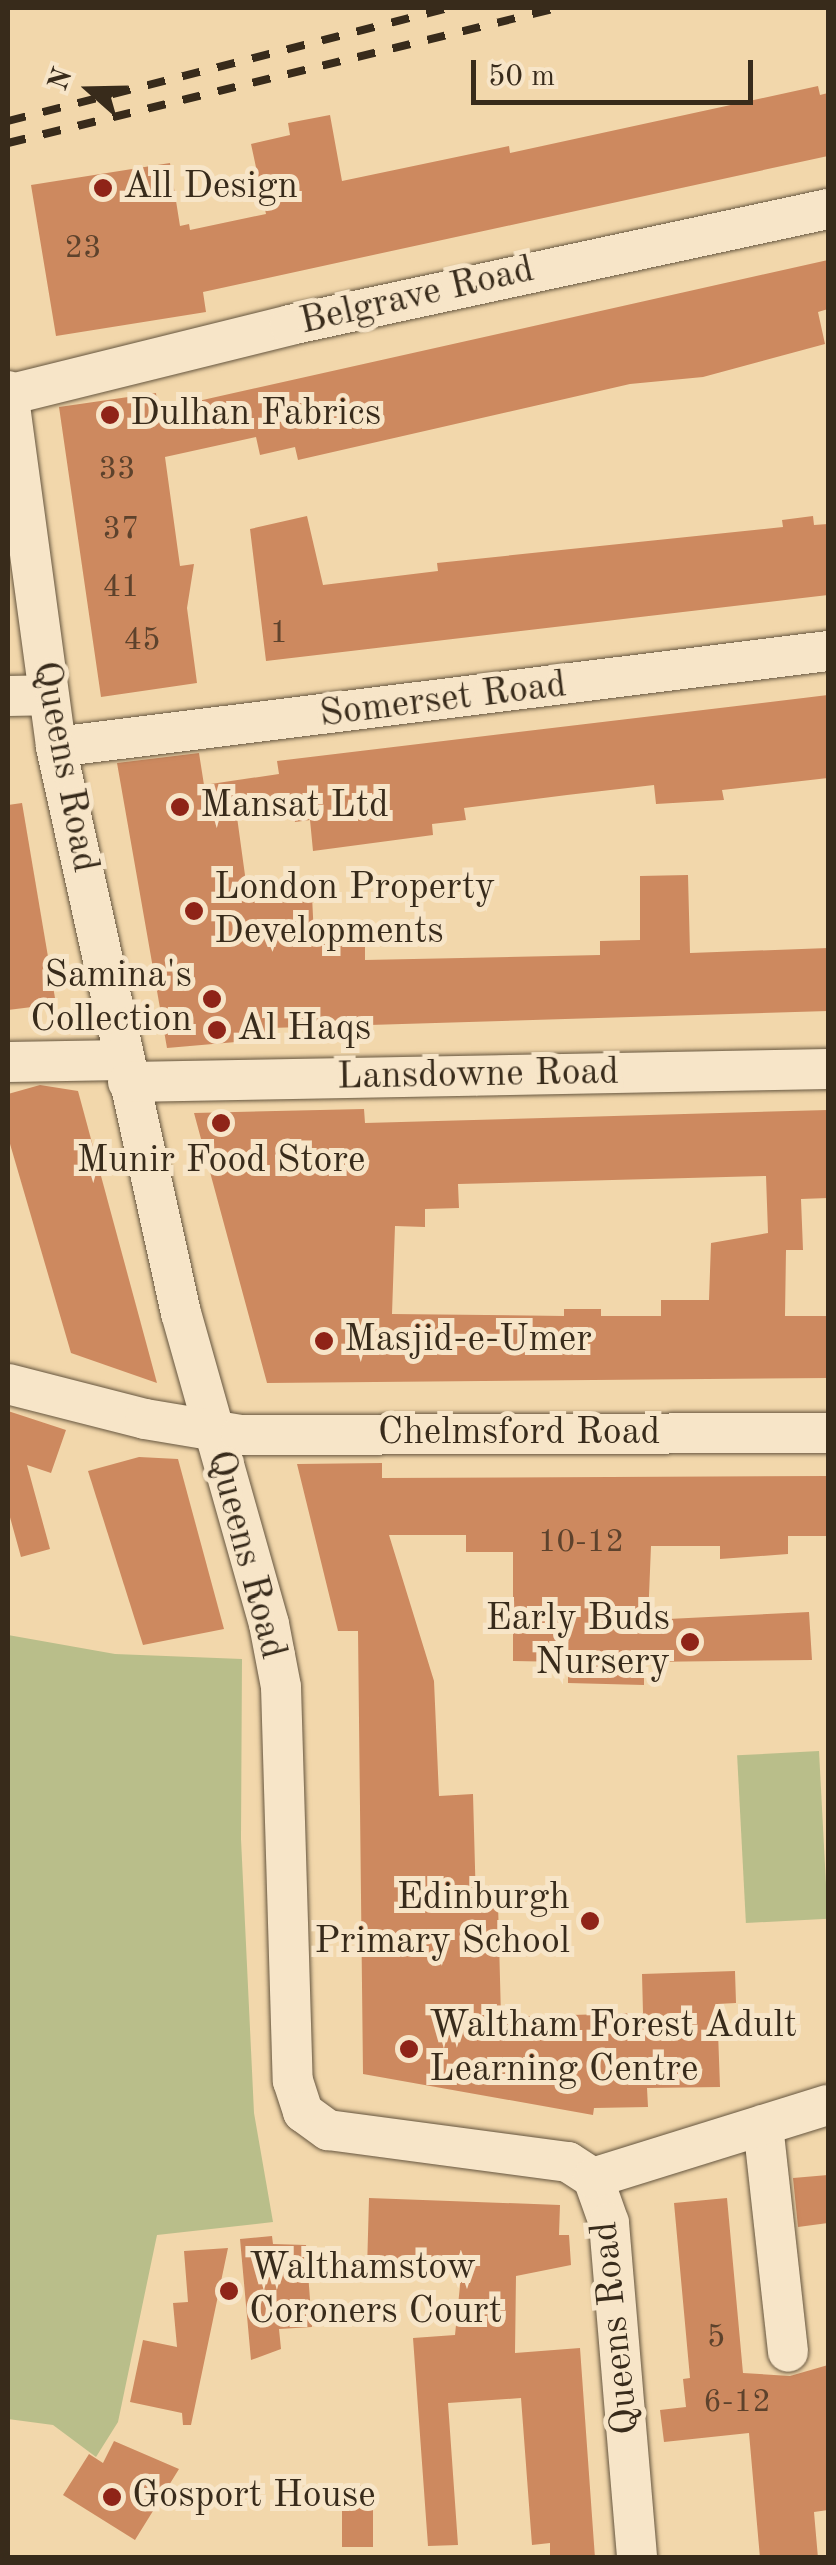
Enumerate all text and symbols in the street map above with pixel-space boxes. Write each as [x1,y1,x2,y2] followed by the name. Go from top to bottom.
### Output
[40,40,140,140] north arrow
[476,40,758,102] scale bar
[488,62,555,92] text: 50 m
[45,65,79,95] text: N
[123,165,298,211] place label: All Design
[92,177,114,199] marker: All Design
[64,230,102,268] house number: 23
[296,248,538,346] street label: Belgrave Road
[130,392,381,438] place label: Dulhan Fabrics
[99,404,121,426] marker: Dulhan Fabrics
[98,451,136,489] house number: 33
[102,511,140,549] house number: 37
[102,569,140,607] house number: 41
[270,615,288,653] house number: 1
[123,622,161,660] house number: 45
[21,658,107,876] street label: Queens Road
[317,663,569,739] street label: Somerset Road
[200,784,389,830] place label: Mansat Ltd
[169,796,191,818] marker: Mansat Ltd
[214,866,495,956] place label: London Property Developments
[183,900,205,922] marker: London Property Developments
[30,954,192,1044] place label: Samina's Collection
[201,988,223,1010] marker: Samina's Collection
[237,1007,371,1053] place label: Al Haqs
[206,1019,228,1041] marker: Al Haqs
[337,1051,619,1101] street label: Lansdowne Road
[210,1112,232,1134] marker: Munir Food Store
[76,1139,366,1185] place label: Munir Food Store
[344,1318,592,1364] place label: Masjid-e-Umer
[313,1330,335,1352] marker: Masjid-e-Umer
[378,1411,660,1457] street label: Chelmsford Road
[195,1446,295,1664] street label: Queens Road
[538,1524,624,1562] house number: 10-12
[486,1597,670,1686] place label: Early Buds Nursery
[679,1631,701,1653] marker: Early Buds Nursery
[314,1876,570,1966] place label: Edinburgh Primary School
[579,1910,601,1932] marker: Edinburgh Primary School
[429,2004,797,2094] place label: Waltham Forest Adult Learning Centre
[398,2038,420,2060] marker: Waltham Forest Adult Learning Centre
[583,2219,651,2437] street label: Queens Road
[249,2246,502,2336] place label: Walthamstow Coroners Court
[218,2280,240,2302] marker: Walthamstow Coroners Court
[707,2319,725,2357] house number: 5
[703,2384,771,2422] house number: 6-12
[132,2474,376,2520] place label: Gosport House
[101,2486,123,2508] marker: Gosport House

